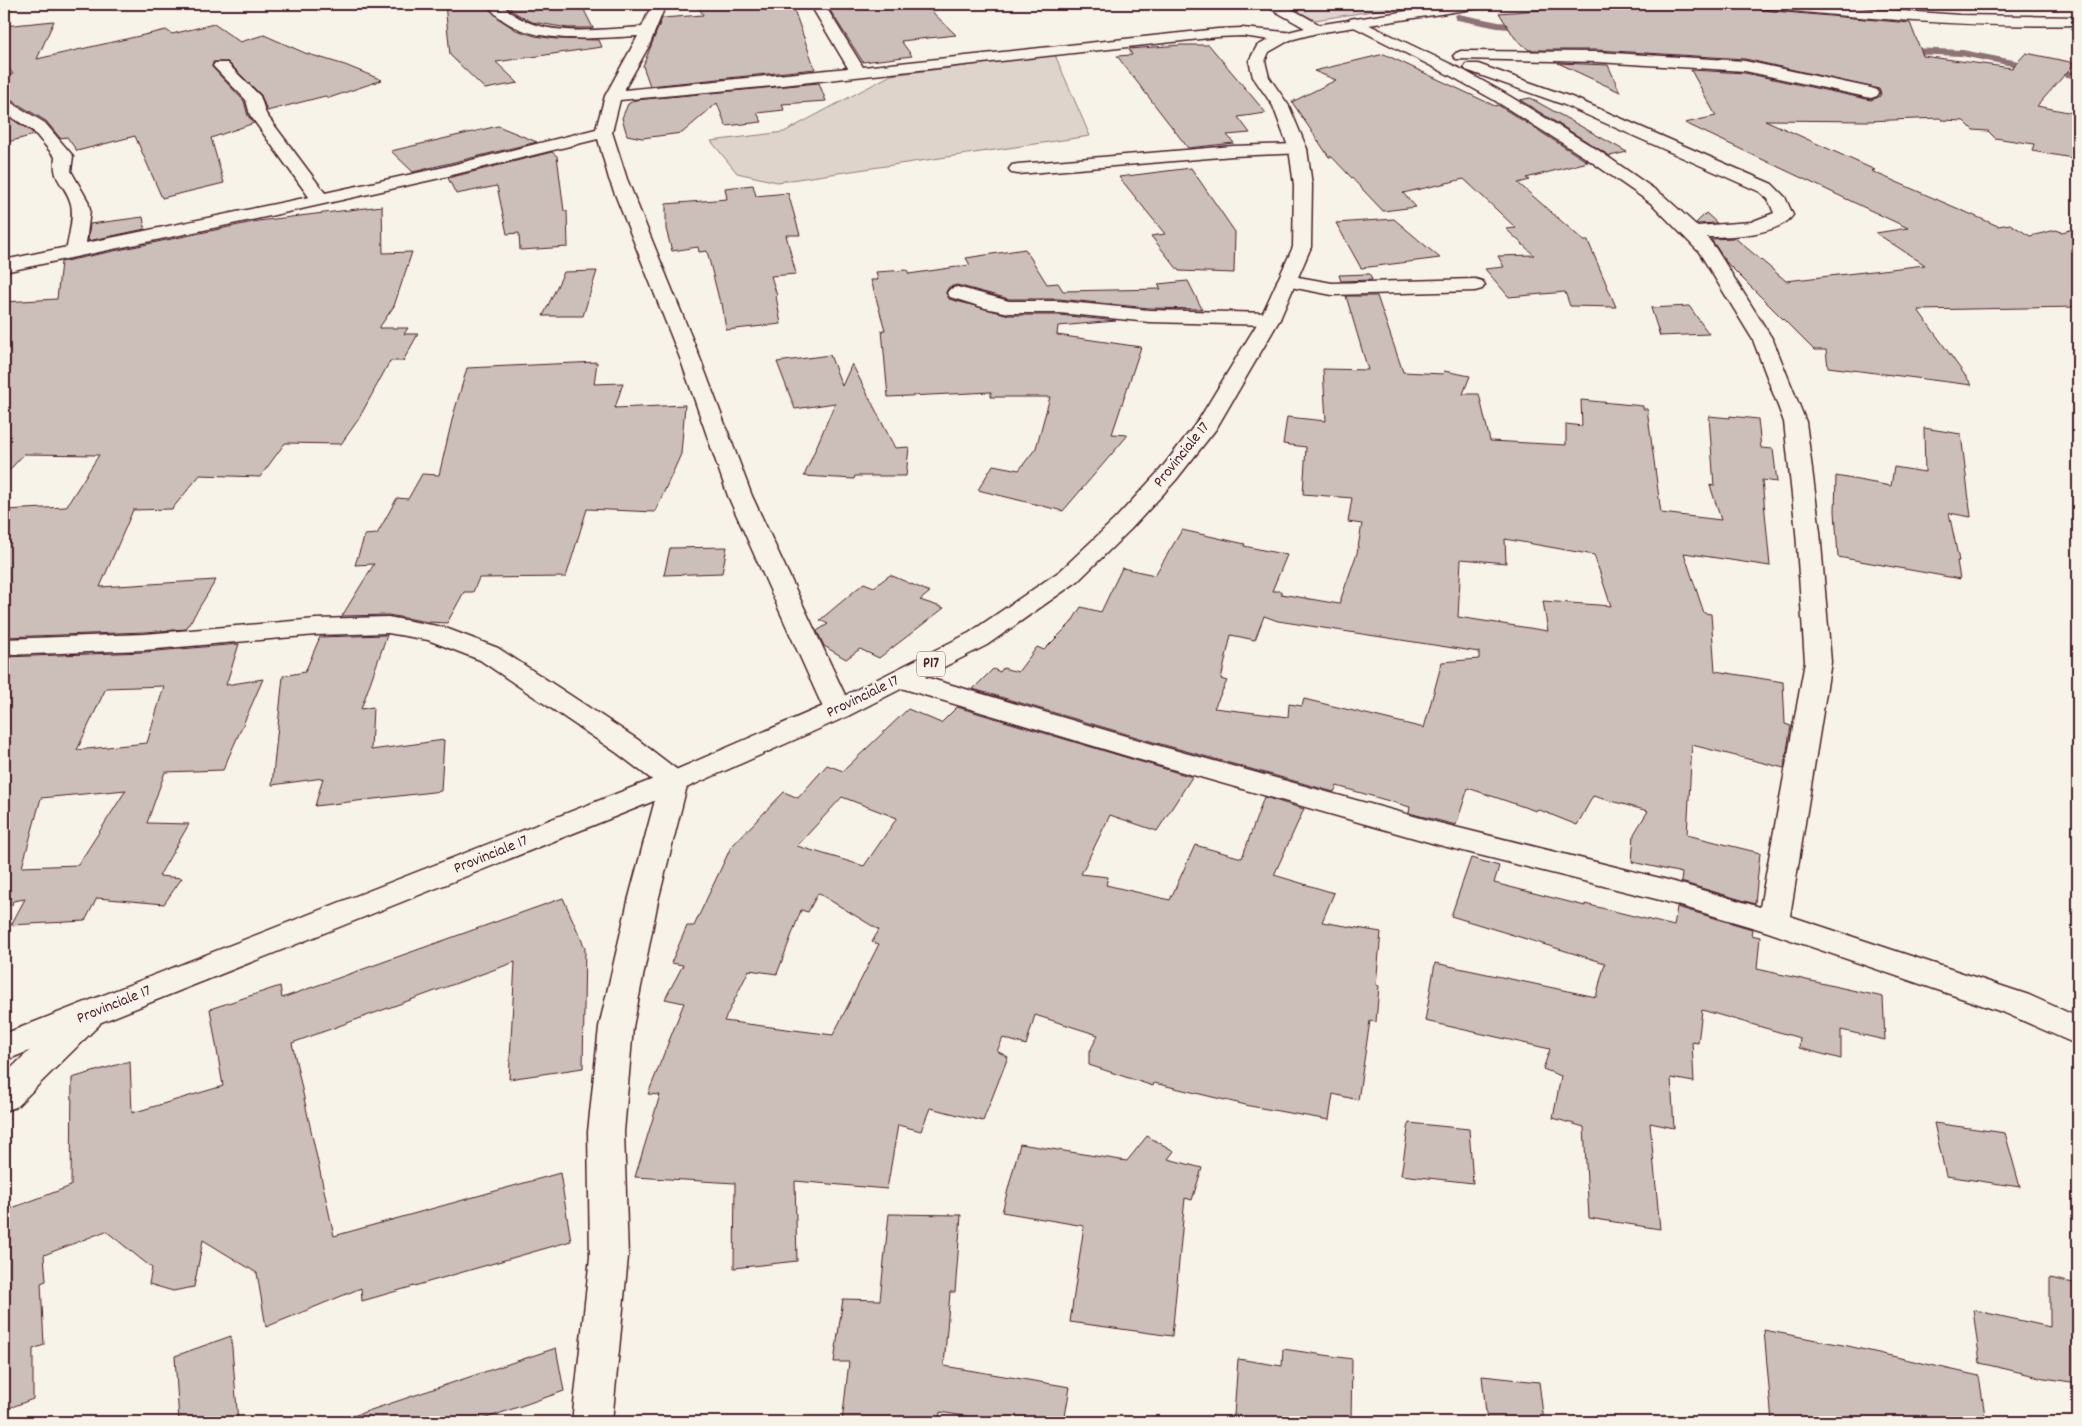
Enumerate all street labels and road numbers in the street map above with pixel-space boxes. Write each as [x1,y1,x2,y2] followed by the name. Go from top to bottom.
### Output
[1148,417,1216,493] street label: Provinciale 17
[917,652,945,676] road number: P17
[823,669,903,725] street label: Provinciale 17
[450,830,532,880] street label: Provinciale 17
[73,980,155,1030] street label: Provinciale 17

